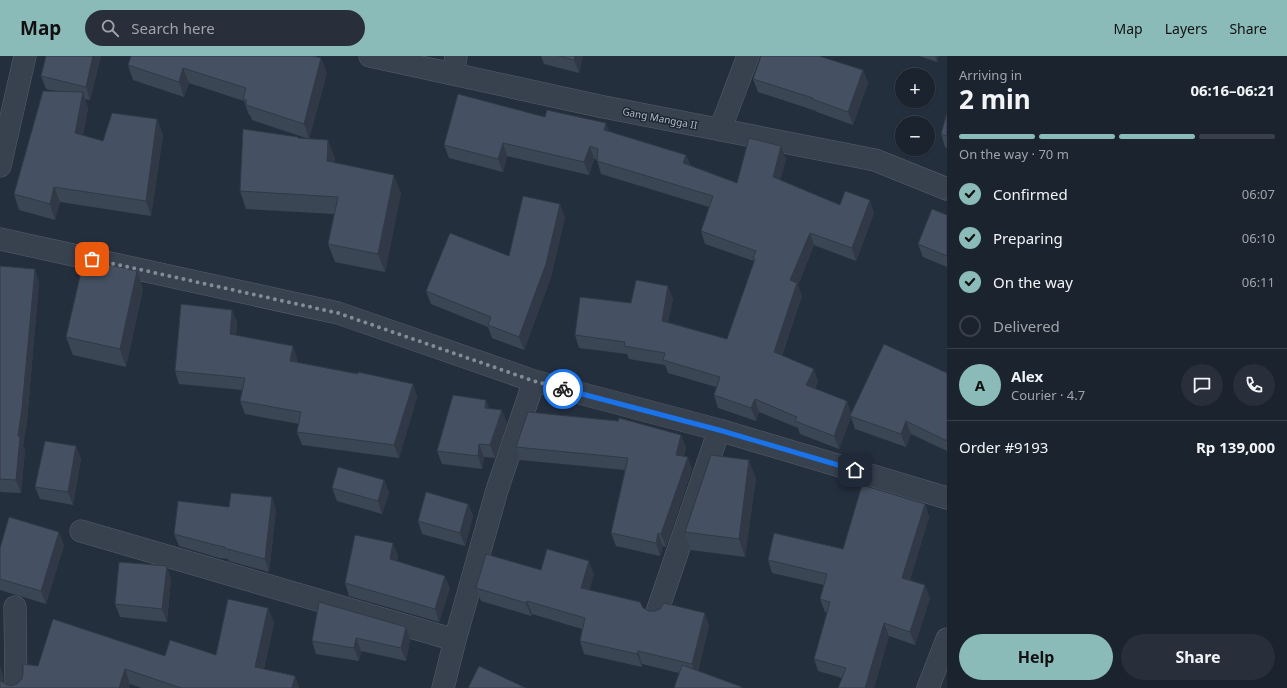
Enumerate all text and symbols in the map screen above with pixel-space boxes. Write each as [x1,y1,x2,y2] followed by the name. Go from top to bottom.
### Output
[85,10,365,46] search box
[20,15,61,41] text: Map
[99,17,121,39] icon: search
[131,18,215,38] text: Search here
[1114,19,1143,38] text: Map
[1165,19,1207,38] text: Layers
[1229,19,1267,38] text: Share
[959,66,1022,84] text: Arriving in
[895,68,935,156] map controls
[895,68,935,108] button: +
[1190,80,1275,100] text: 06:16–06:21
[959,81,1031,117] text: 2 min
[621,104,699,132] street label: Gang Mangga II
[895,116,935,156] button: −
[959,145,1069,163] text: On the way · 70 m
[959,183,981,205] icon: check
[993,184,1068,204] text: Confirmed
[1242,185,1275,203] text: 06:07
[959,227,981,249] icon: check
[993,228,1063,248] text: Preparing
[1242,229,1275,247] text: 06:10
[75,242,109,276] pin
[81,248,103,270] icon: bag
[959,271,981,293] icon: check
[993,272,1073,292] text: On the way
[1242,273,1275,291] text: 06:11
[993,316,1060,336] text: Delivered
[1181,364,1223,406] button: chat
[1233,364,1275,406] button: phone
[1011,366,1043,386] text: Alex
[543,369,583,409] courier
[975,375,985,395] text: A
[552,378,574,400] icon: bike
[1011,386,1085,404] text: Courier · 4.7
[959,437,1048,457] text: Order #9193
[1196,437,1275,457] text: Rp 139,000
[838,453,872,487] pin
[844,459,866,481] icon: home
[959,634,1113,680] button: Help
[1121,634,1275,680] button: Share

